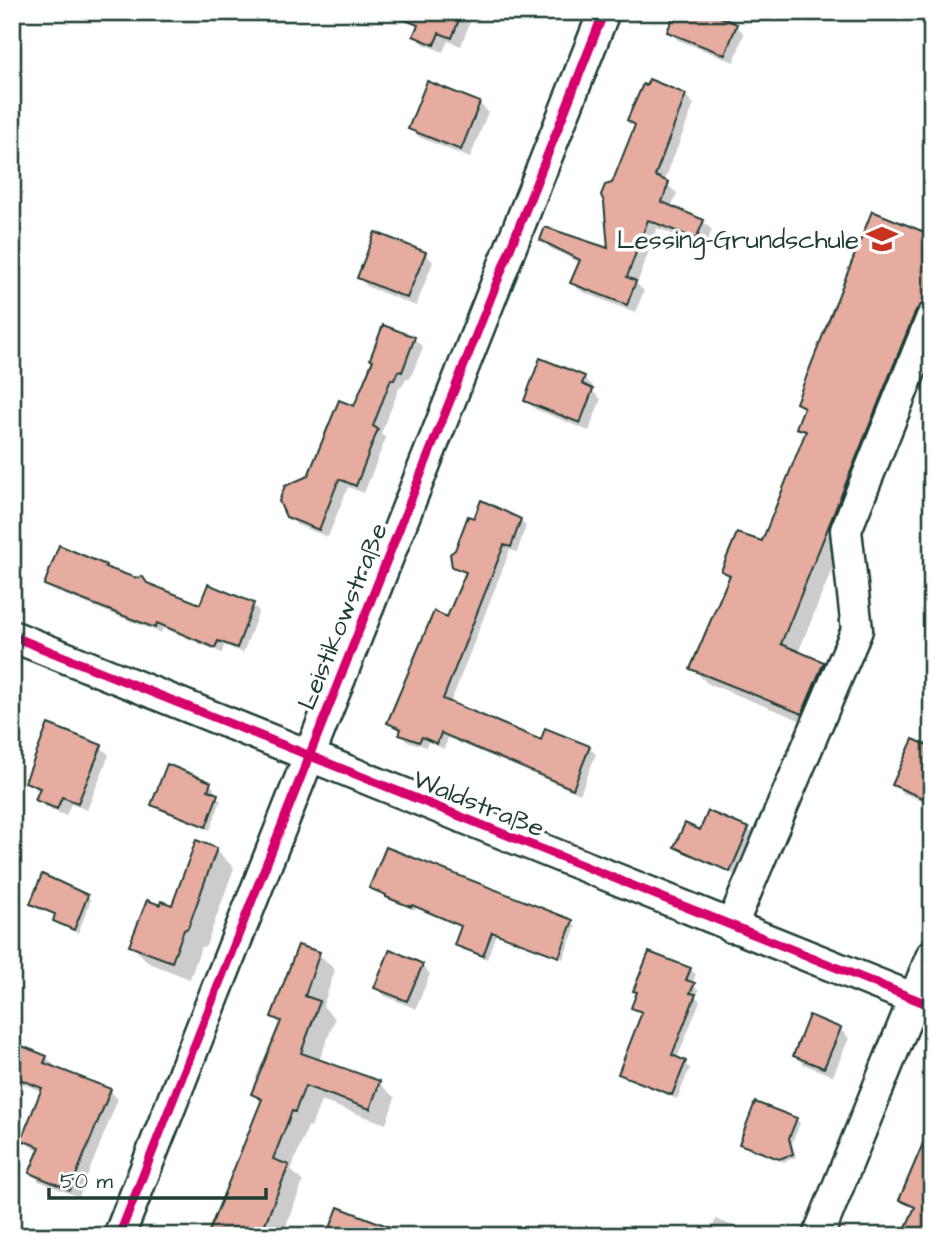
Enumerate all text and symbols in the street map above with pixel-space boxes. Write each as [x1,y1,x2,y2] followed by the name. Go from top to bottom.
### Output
[617,222,859,260] place label: Lessing-Grundschule
[865,222,899,256] school or university icon: Lessing-Grundschule
[289,517,397,715] street label: Leistikowstraße
[408,761,550,847] street label: Waldstraße
[49,1157,266,1201] scale bar
[60,1167,114,1196] text: 50 m

